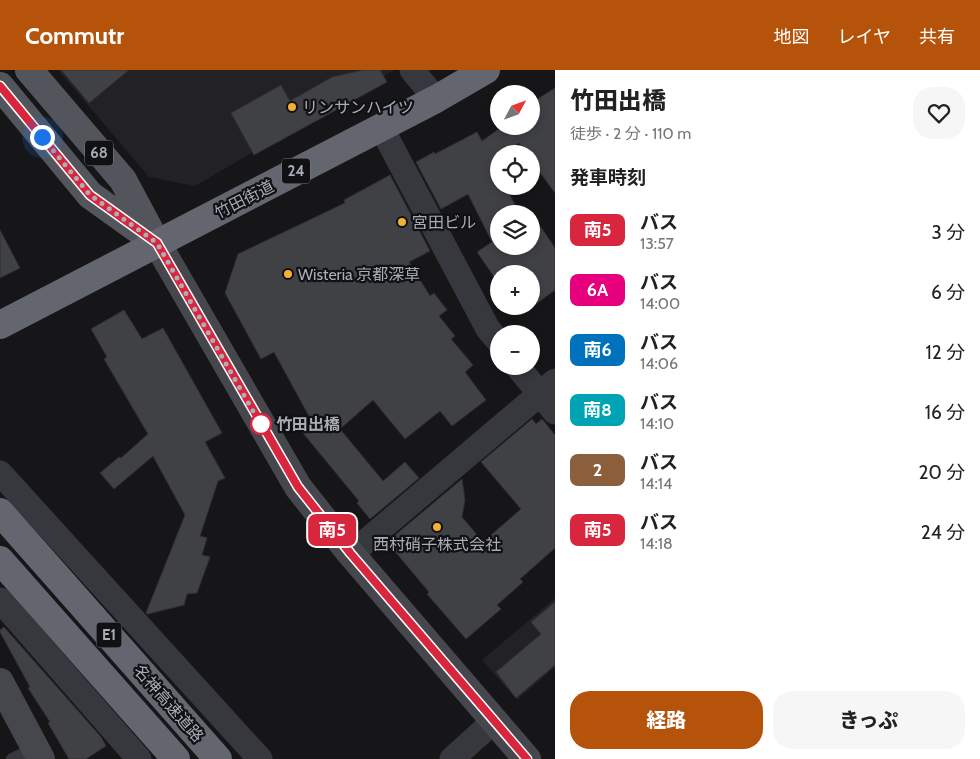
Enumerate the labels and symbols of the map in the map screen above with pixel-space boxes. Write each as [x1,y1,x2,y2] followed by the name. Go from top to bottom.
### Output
[490,85,540,135] north arrow
[302,98,414,117] place label: リンサンハイツ
[286,101,298,113] marker: リンサンハイツ
[30,125,55,150] your location
[85,140,113,166] road number: 68
[282,158,310,184] road number: 24
[211,176,277,222] street label: 竹田街道
[412,213,476,232] place label: 宮田ビル
[396,216,408,228] marker: 宮田ビル
[298,265,420,284] place label: Wisteria 京都深草
[282,268,294,280] marker: Wisteria 京都深草
[250,413,272,435] marker: 竹田出橋
[276,415,340,434] place label: 竹田出橋
[310,514,354,546] line badge: 南5
[431,521,443,533] marker: 西村硝子株式会社
[373,535,501,554] place label: 西村硝子株式会社
[96,622,122,648] road number: E1
[130,661,207,746] street label: 名神高速道路

